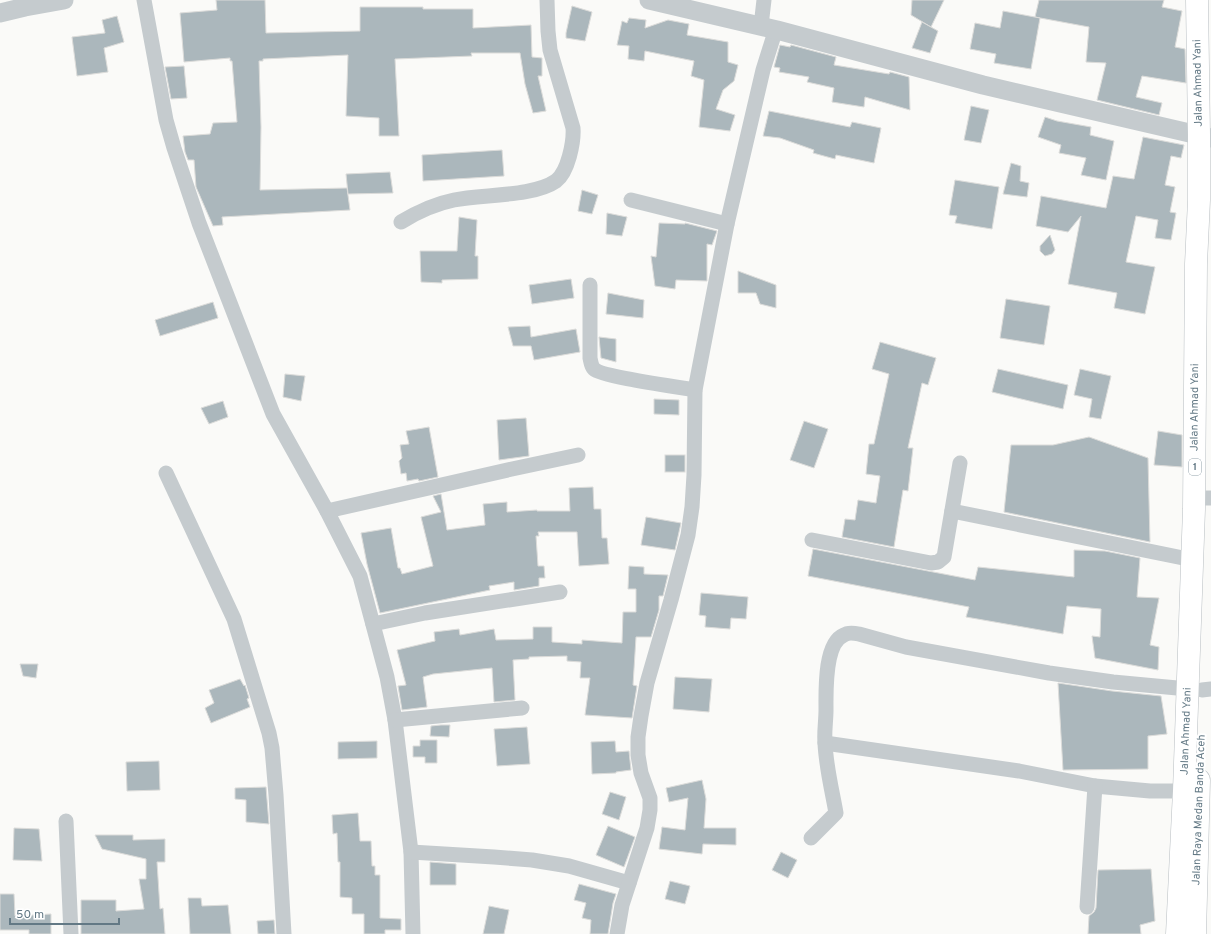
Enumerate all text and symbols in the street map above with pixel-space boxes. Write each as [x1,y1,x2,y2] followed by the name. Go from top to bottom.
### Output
[1190,39,1206,127] street label: Jalan Ahmad Yani
[1187,363,1202,451] street label: Jalan Ahmad Yani
[1189,459,1201,475] road number: 1
[1178,687,1195,775] street label: Jalan Ahmad Yani
[1189,734,1209,886] street label: Jalan Raya Medan Banda Aceh
[10,900,119,926] scale bar
[16,907,44,923] text: 50 m

